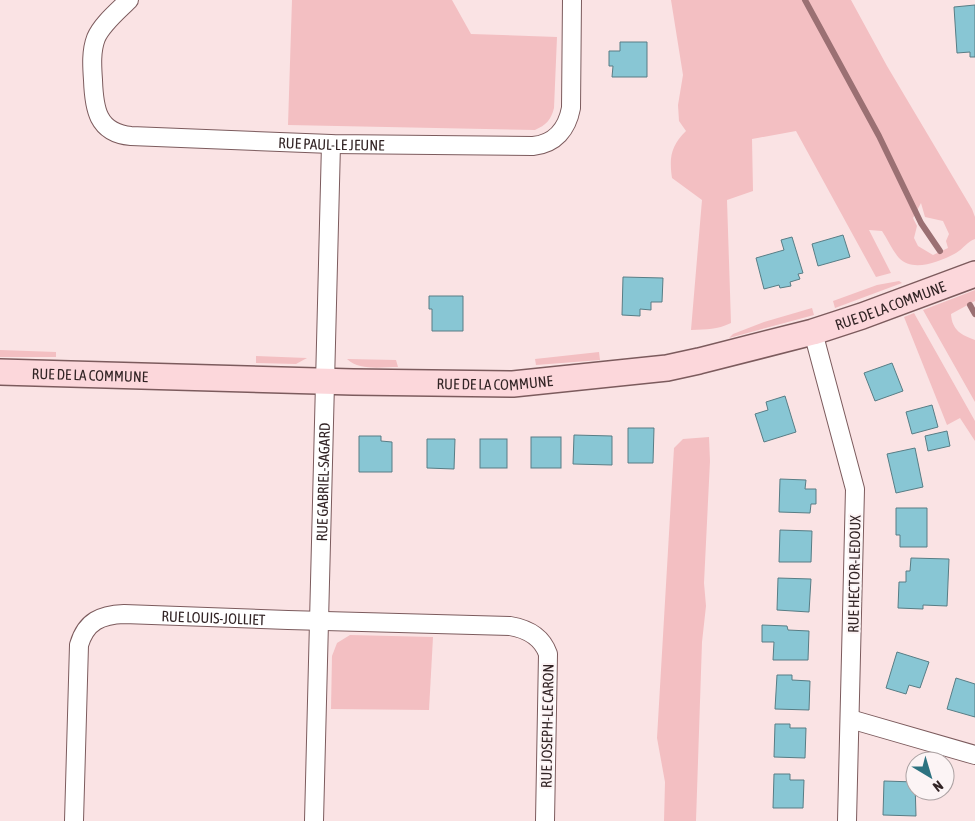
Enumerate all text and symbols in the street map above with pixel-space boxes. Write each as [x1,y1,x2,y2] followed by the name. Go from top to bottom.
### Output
[278,133,385,153] street label: RUE PAUL-LE JEUNE
[833,277,948,333] street label: RUE DE LA COMMUNE
[32,364,149,385] street label: RUE DE LA COMMUNE
[437,371,554,393] street label: RUE DE LA COMMUNE
[313,423,332,542] street label: RUE GABRIEL-SAGARD
[844,515,864,633] street label: RUE HECTOR-LEDOUX
[161,607,266,628] street label: RUE LOUIS-JOLLIET
[537,664,557,788] street label: RUE JOSEPH-LE CARON
[905,751,955,801] north arrow
[930,777,946,795] text: N

